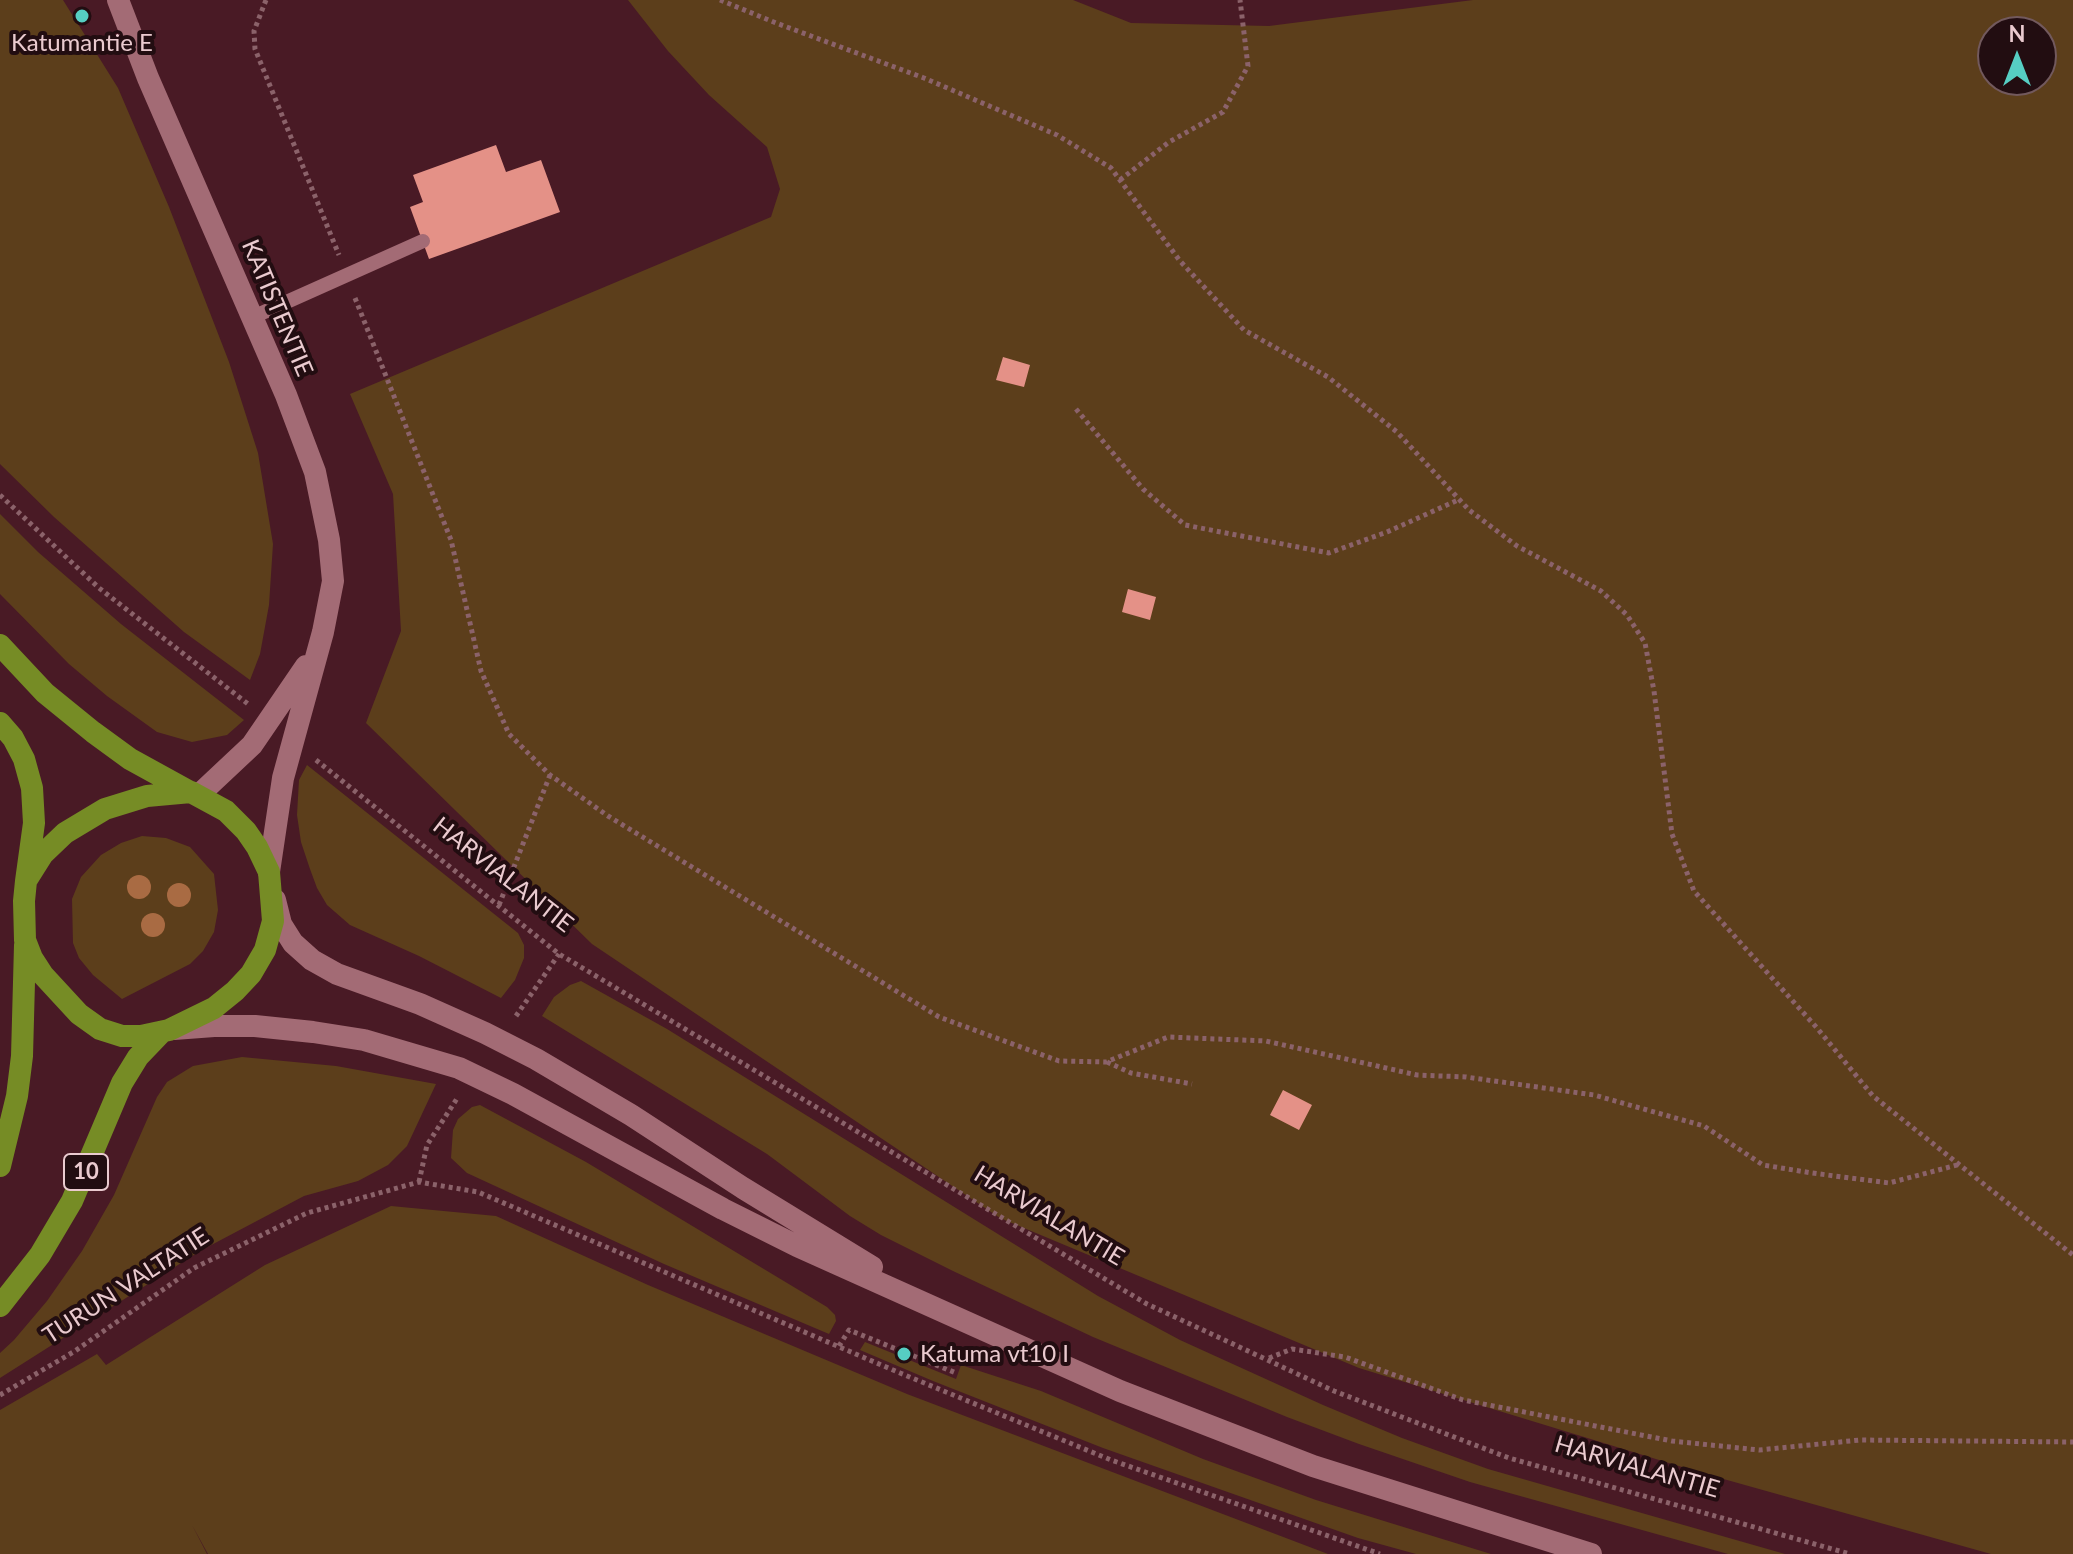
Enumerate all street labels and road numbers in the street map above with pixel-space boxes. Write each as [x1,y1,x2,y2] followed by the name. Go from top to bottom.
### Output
[235,235,319,381] street label: KATISTENTIE
[427,811,579,939] street label: HARVIALANTIE
[64,1154,108,1190] road number: 10
[969,1160,1129,1272] street label: HARVIALANTIE
[38,1222,214,1350] street label: TURUN VALTATIE
[1551,1430,1723,1504] street label: HARVIALANTIE

